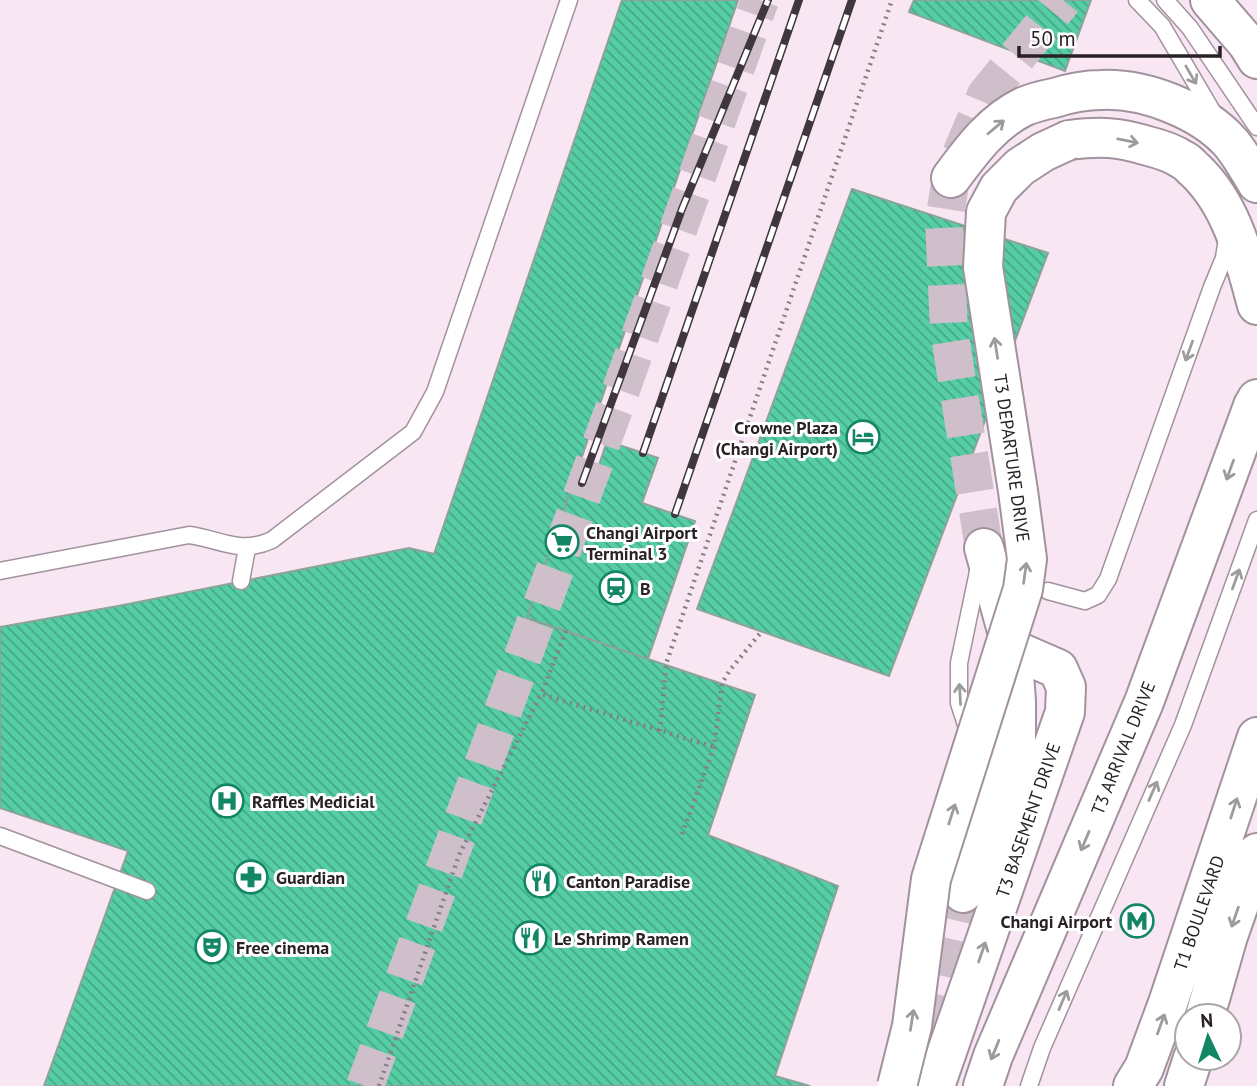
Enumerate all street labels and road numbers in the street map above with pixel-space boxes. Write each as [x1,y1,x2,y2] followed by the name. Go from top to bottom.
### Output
[989,372,1035,544] street label: T3 DEPARTURE DRIVE
[1086,678,1160,818] street label: T3 ARRIVAL DRIVE
[991,739,1065,901] street label: T3 BASEMENT DRIVE
[1169,852,1229,974] street label: T1 BOULEVARD

